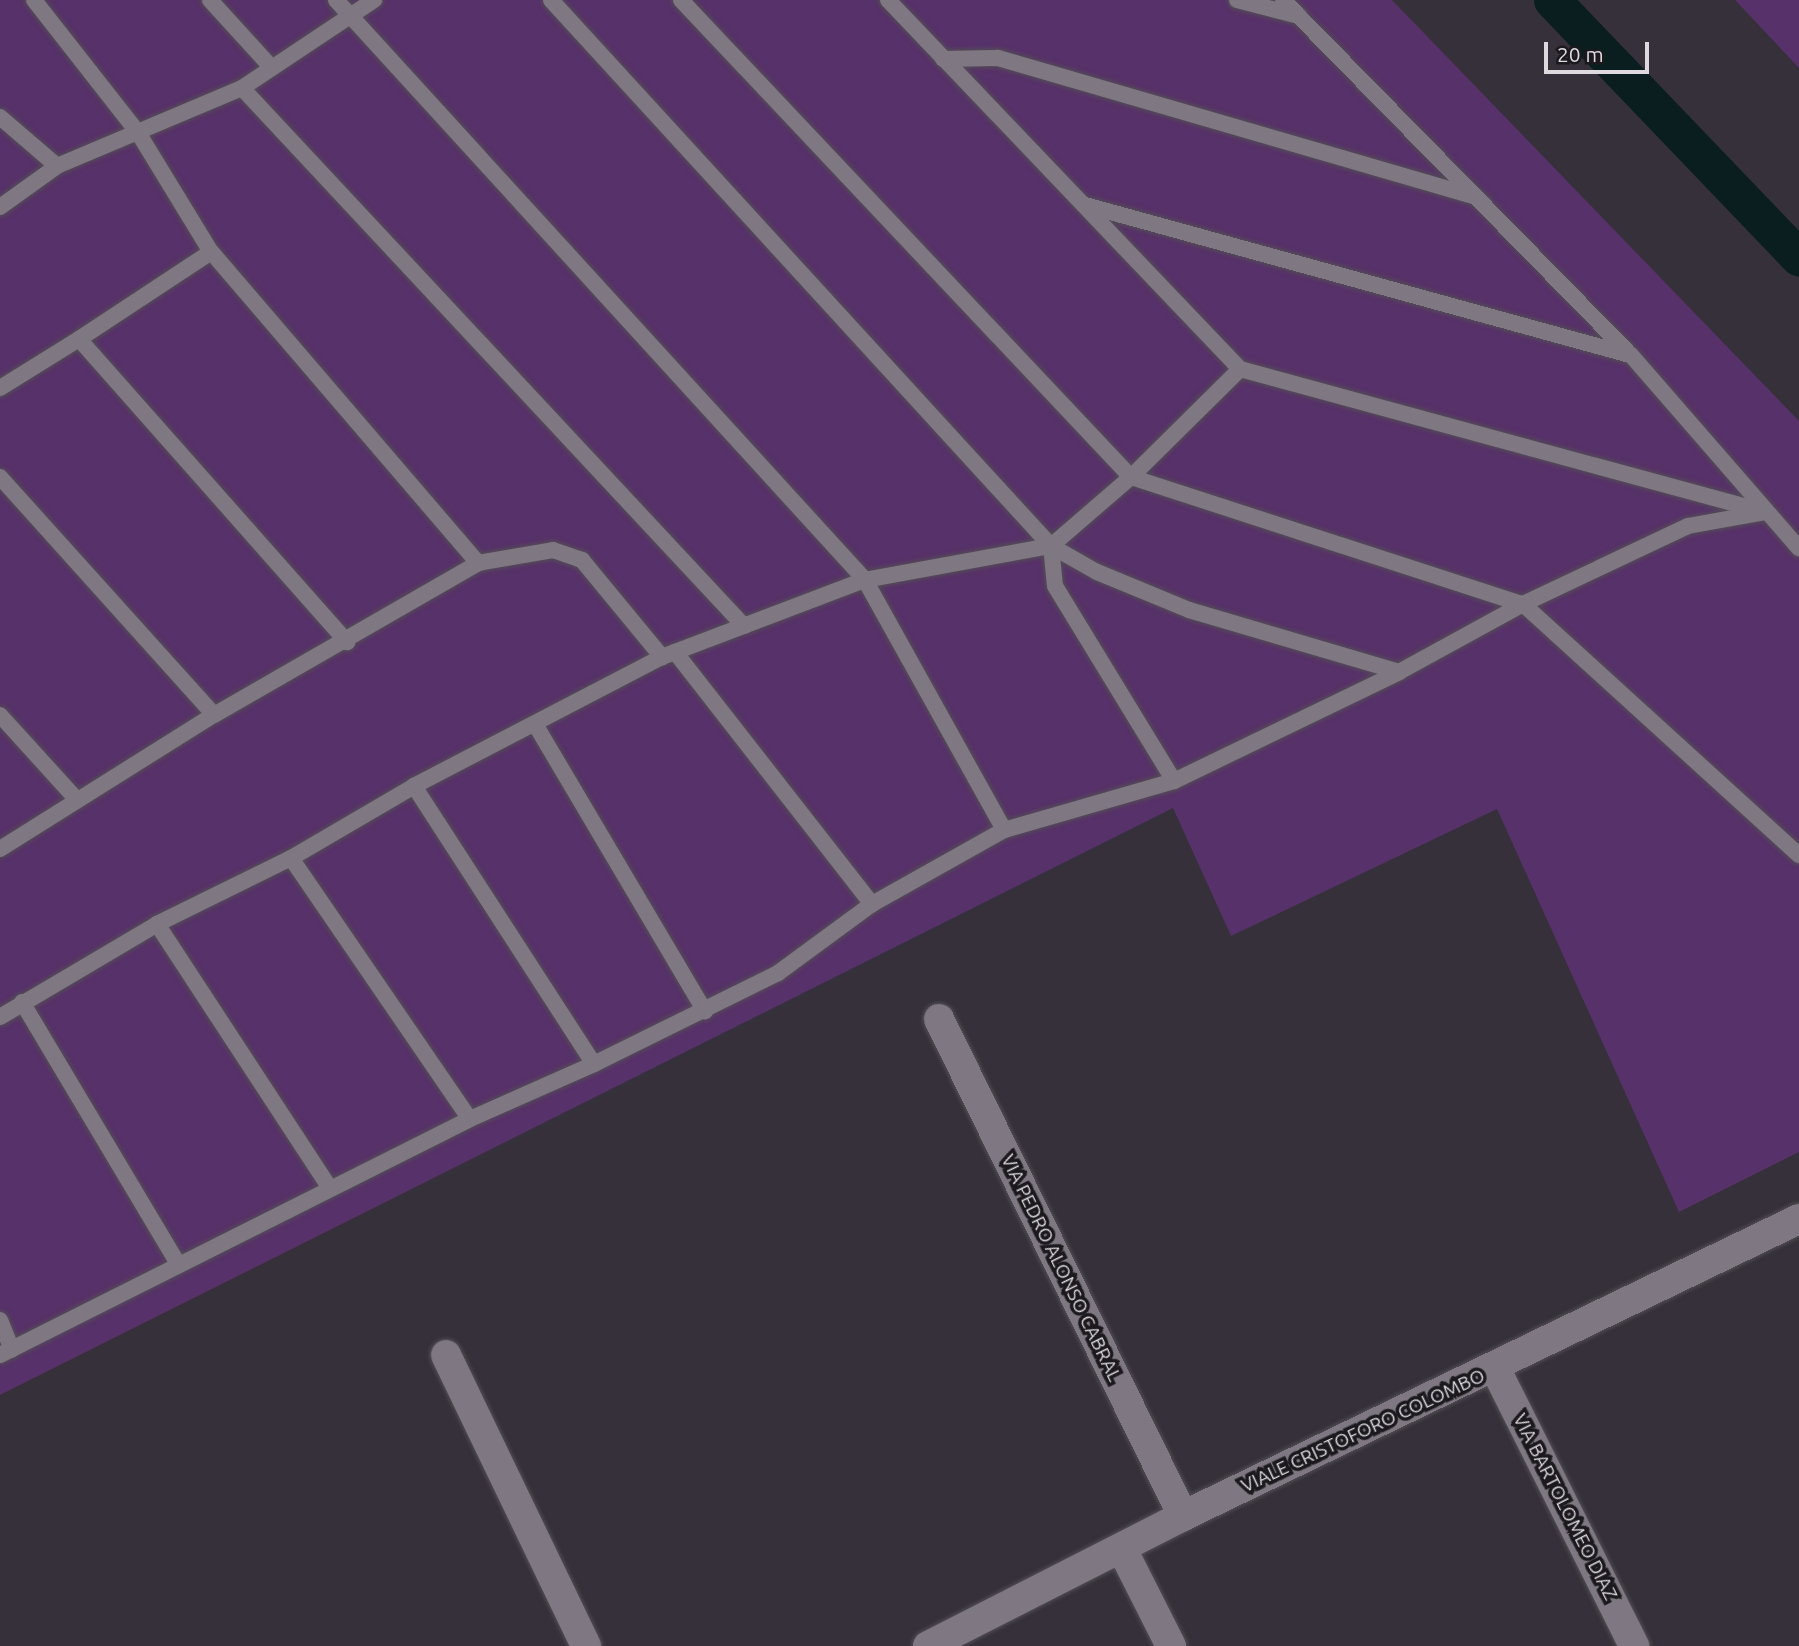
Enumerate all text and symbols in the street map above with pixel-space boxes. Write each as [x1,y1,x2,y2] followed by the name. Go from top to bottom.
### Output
[1547,28,1652,72] scale bar
[1557,42,1604,66] text: 20 m
[996,1151,1126,1385] street label: VIA PEDRO ALONSO CABRAL
[1238,1364,1488,1498] street label: VIALE CRISTOFORO COLOMBO
[1508,1410,1622,1604] street label: VIA BARTOLOMEO DIAZ

